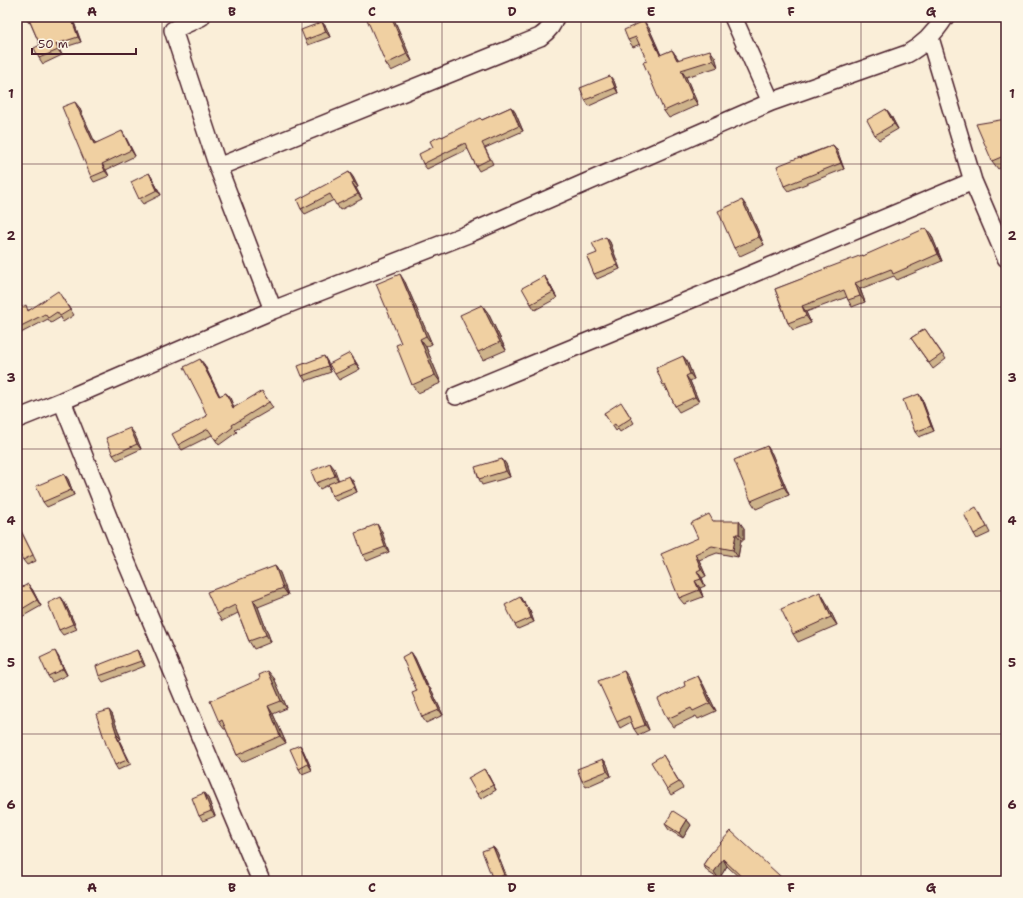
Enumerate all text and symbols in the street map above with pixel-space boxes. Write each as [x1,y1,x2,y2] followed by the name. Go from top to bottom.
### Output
[87,3,97,20] text: A
[228,3,236,20] text: B
[368,3,376,20] text: C
[507,3,517,20] text: D
[647,3,656,20] text: E
[787,3,795,20] text: F
[926,3,937,20] text: G
[32,30,136,56] scale bar
[38,36,68,52] text: 50 m
[8,85,14,102] text: 1
[1009,85,1015,102] text: 1
[6,227,16,244] text: 2
[1007,227,1017,244] text: 2
[6,369,16,386] text: 3
[1007,369,1017,386] text: 3
[6,512,16,529] text: 4
[1007,512,1017,529] text: 4
[7,654,15,671] text: 5
[1008,654,1016,671] text: 5
[6,796,16,813] text: 6
[1007,796,1017,813] text: 6
[87,879,97,896] text: A
[228,879,236,896] text: B
[368,879,376,896] text: C
[507,879,517,896] text: D
[647,879,656,896] text: E
[787,879,795,896] text: F
[926,879,937,896] text: G

